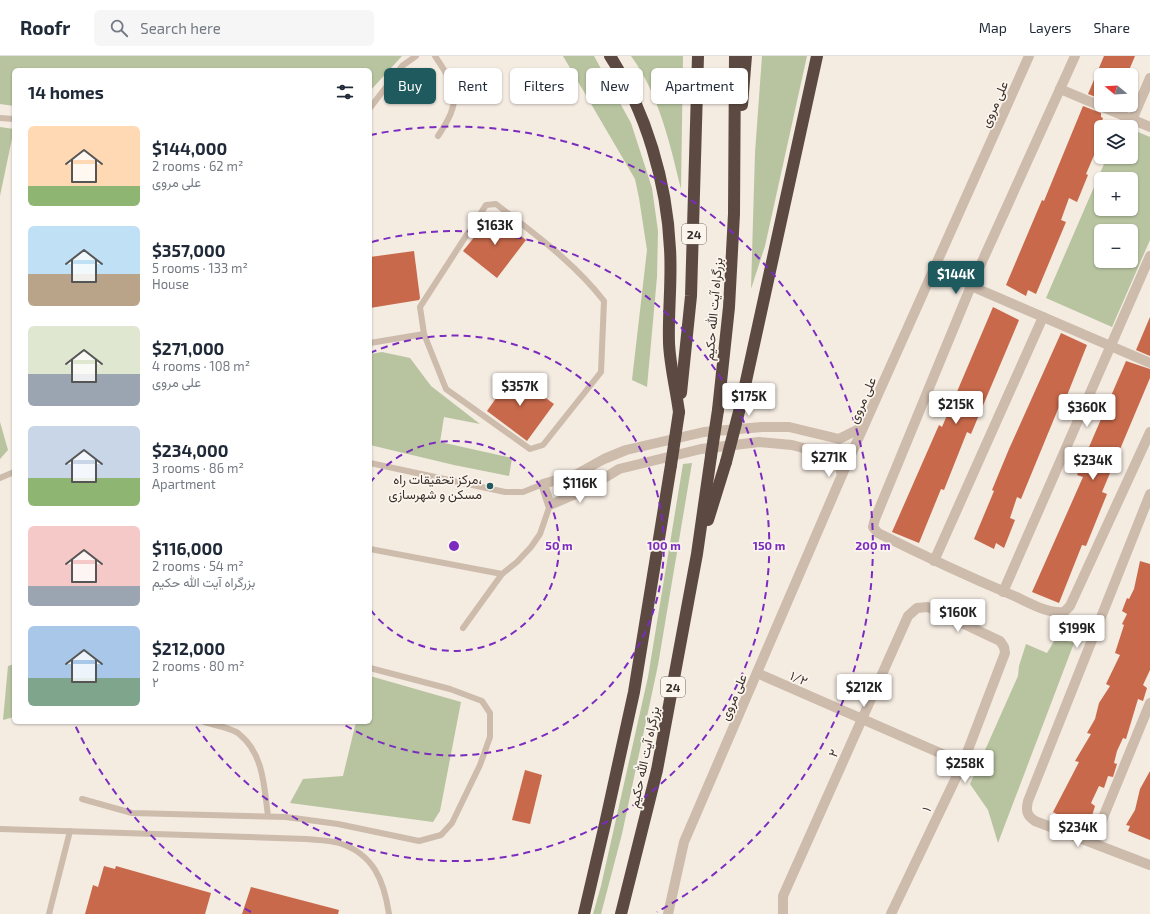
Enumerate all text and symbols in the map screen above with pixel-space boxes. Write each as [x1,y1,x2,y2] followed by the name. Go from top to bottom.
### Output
[94,10,374,46] search box
[20,16,70,39] text: Roofr
[108,17,130,39] icon: search
[140,19,221,37] text: Search here
[979,19,1007,36] text: Map
[1029,19,1071,36] text: Layers
[1093,19,1130,36] text: Share
[384,68,436,104] chip: Buy
[444,68,502,104] chip: Rent
[510,68,578,104] chip: Filters
[586,68,643,104] chip: New
[651,68,748,104] chip: Apartment
[1094,68,1138,112] north arrow
[1094,68,1138,268] map controls
[977,78,1012,130] street label: علی مروی
[334,81,356,103] icon: filters
[28,82,104,102] text: 14 homes
[1094,120,1138,164] button: layers
[152,138,227,158] text: $144,000
[60,142,108,190] icon: home
[152,158,243,174] text: 2 rooms · 62 m²
[1094,172,1138,216] button: +
[152,174,201,190] text: علی مروی
[467,212,523,246] pin: $163K
[477,217,513,233] text: $163K
[682,224,706,244] road number: 24
[1094,224,1138,268] button: −
[152,240,225,260] text: $357,000
[60,242,108,290] icon: home
[701,257,726,361] street label: بزرگراه آیت الله حکیم
[152,260,248,276] text: 5 rooms · 133 m²
[928,261,984,295] pin: $144K
[937,266,975,282] text: $144K
[152,276,189,292] text: House
[152,338,224,358] text: $271,000
[60,342,108,390] icon: home
[152,358,250,374] text: 4 rooms · 108 m²
[492,373,548,407] pin: $357K
[152,374,201,390] text: علی مروی
[845,374,880,426] street label: علی مروی
[501,378,539,394] text: $357K
[721,383,777,417] pin: $175K
[731,388,767,404] text: $175K
[928,391,984,425] pin: $215K
[1059,394,1115,428] pin: $360K
[938,396,974,412] text: $215K
[1067,399,1107,415] text: $360K
[152,440,229,460] text: $234,000
[60,442,108,490] icon: home
[801,444,857,478] pin: $271K
[1065,447,1121,481] pin: $234K
[811,449,847,465] text: $271K
[1074,452,1113,468] text: $234K
[152,460,244,476] text: 3 rooms · 86 m²
[552,470,608,504] pin: $116K
[388,471,482,503] place label: مرکز تحقیقات راه، مسکن و شهرسازی
[563,475,597,491] text: $116K
[152,476,216,492] text: Apartment
[485,481,495,491] marker: مرکز تحقیقات راه، مسکن و شهرسازی
[152,538,223,558] text: $116,000
[545,538,573,552] text: 50 m
[647,538,681,552] text: 100 m
[753,538,785,552] text: 150 m
[855,538,891,552] text: 200 m
[447,539,461,553] centre of rings
[60,542,108,590] icon: home
[152,558,244,574] text: 2 rooms · 54 m²
[152,574,255,590] text: بزرگراه آیت الله حکیم
[930,599,986,633] pin: $160K
[939,604,977,620] text: $160K
[1049,615,1105,649] pin: $199K
[1059,620,1095,636] text: $199K
[152,638,225,658] text: $212,000
[60,642,108,690] icon: home
[152,658,244,674] text: 2 rooms · 80 m²
[788,667,810,689] street label: ۱/۲
[716,671,751,723] street label: علی مروی
[152,674,159,690] text: ۲
[836,674,892,708] pin: $212K
[661,677,685,697] road number: 24
[846,679,882,695] text: $212K
[625,705,664,809] street label: بزرگراه آیت الله حکیم
[824,746,842,759] street label: ۲
[937,750,993,784] pin: $258K
[946,755,984,771] text: $258K
[918,804,934,814] street label: ۱
[1050,814,1106,848] pin: $234K
[1059,819,1098,835] text: $234K

